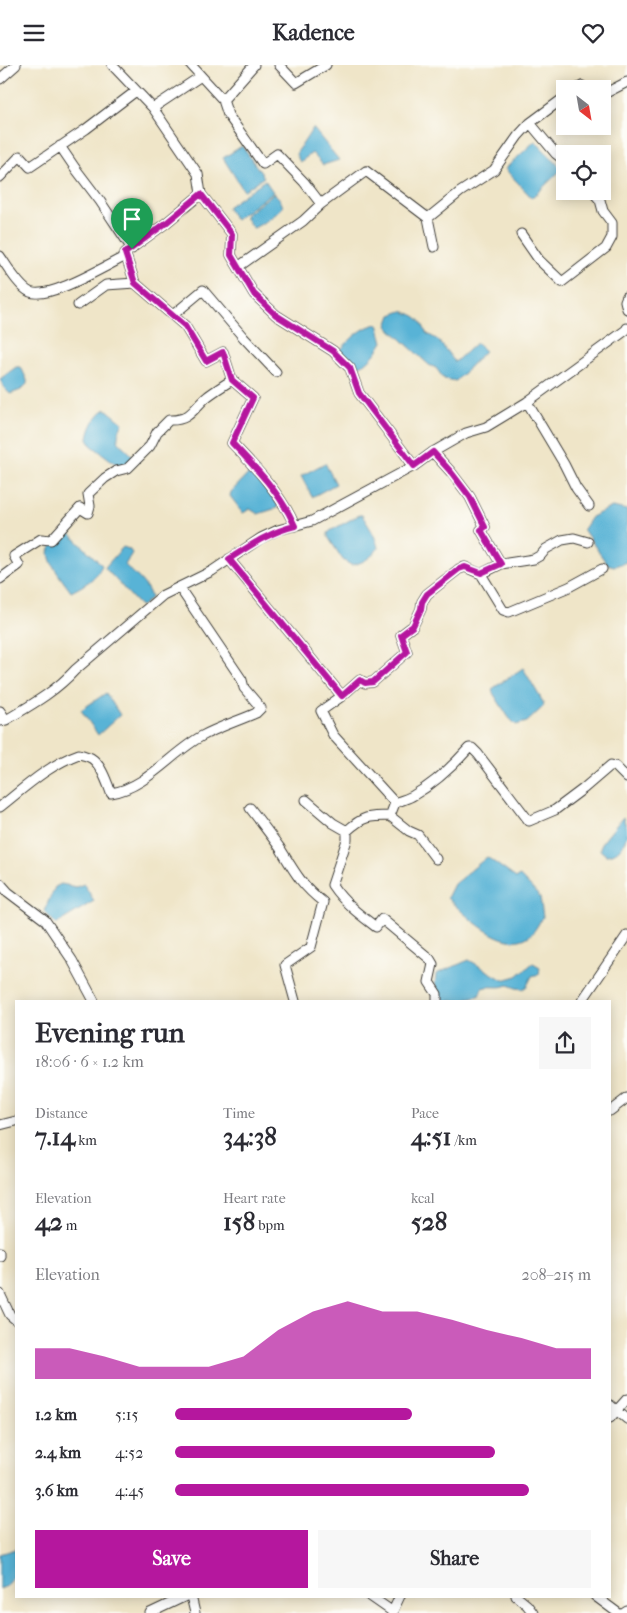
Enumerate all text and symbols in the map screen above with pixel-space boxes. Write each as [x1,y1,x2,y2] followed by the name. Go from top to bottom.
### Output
[20,19,48,47] icon: menu
[579,19,607,47] icon: heart
[272,20,355,46] text: Kadence
[556,80,611,135] north arrow
[556,80,611,200] map controls
[556,145,611,200] button: locate
[111,198,153,249] pin
[118,205,146,233] icon: arrive
[35,1016,185,1049] text: Evening run
[539,1017,591,1069] button: share
[35,1052,144,1071] text: 18:06 · 6 × 1.2 km
[35,1105,88,1122] text: Distance
[223,1105,255,1122] text: Time
[411,1105,439,1122] text: Pace
[35,1122,75,1151] text: 7.14
[223,1122,277,1151] text: 34:38
[411,1122,452,1151] text: 4:51
[75,1132,97,1149] text: km
[452,1132,477,1149] text: /km
[35,1190,92,1207] text: Elevation
[223,1190,286,1207] text: Heart rate
[411,1190,435,1207] text: kcal
[35,1207,63,1236] text: 42
[223,1207,255,1236] text: 158
[411,1207,447,1236] text: 528
[63,1217,77,1234] text: m
[255,1217,285,1234] text: bpm
[35,1265,100,1284] text: Elevation
[521,1265,591,1284] text: 208–215 m
[35,1405,77,1424] text: 1.2 km
[115,1405,138,1424] text: 5:15
[35,1443,81,1462] text: 2.4 km
[115,1443,143,1462] text: 4:52
[35,1481,78,1500] text: 3.6 km
[115,1481,144,1500] text: 4:45
[35,1530,308,1588] button: Save
[318,1530,591,1588] button: Share

